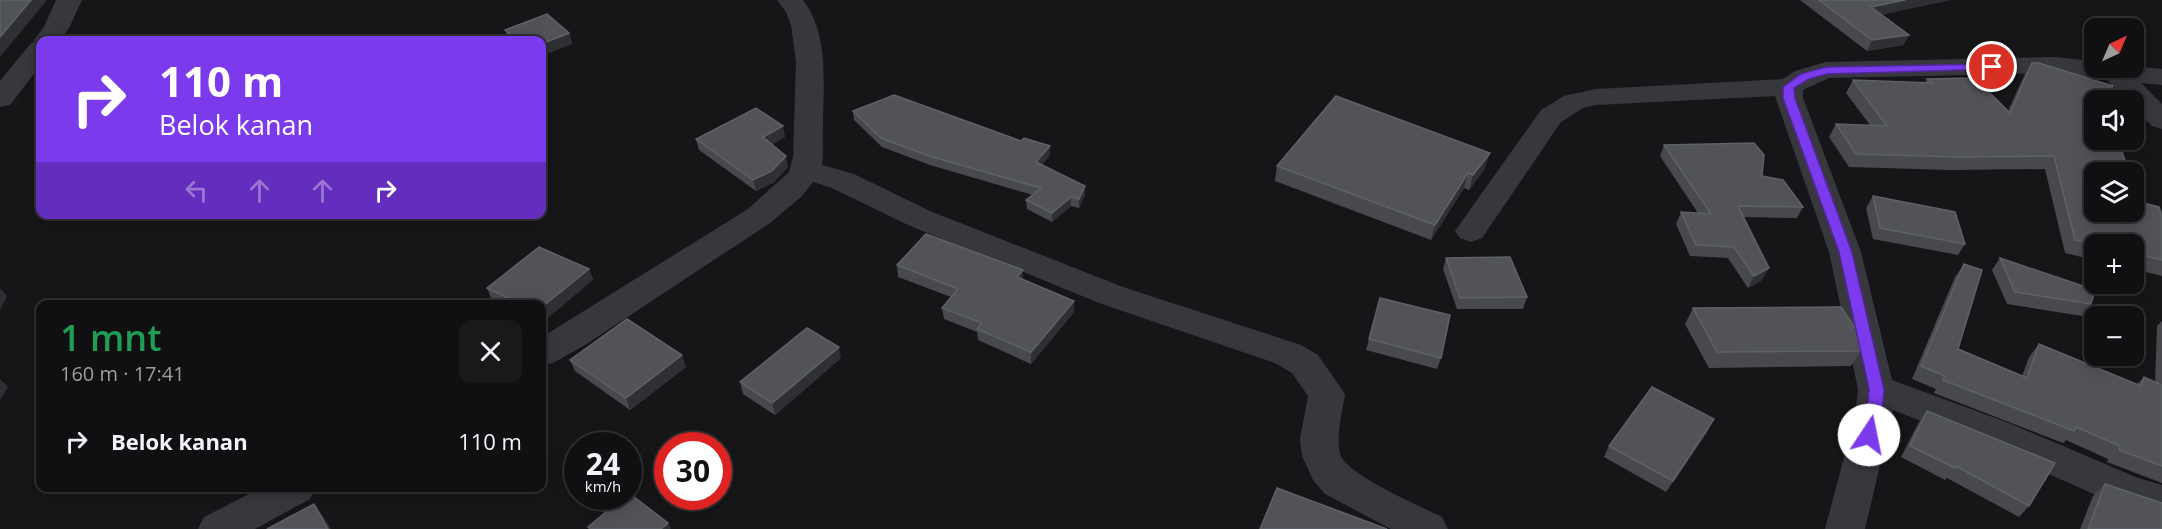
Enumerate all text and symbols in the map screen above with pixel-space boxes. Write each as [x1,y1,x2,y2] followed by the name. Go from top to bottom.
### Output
[2084,18,2144,78] north arrow
[2084,18,2144,366] map controls
[1966,41,2017,92] pin
[1975,50,2008,83] icon: arrive
[159,52,283,109] text: 110 m
[60,60,138,138] icon: right
[2084,90,2144,150] button: sound
[159,106,313,143] text: Belok kanan
[2084,162,2144,222] button: layers
[180,174,213,207] icon: left
[243,174,276,207] icon: ahead
[306,174,339,207] icon: ahead
[369,174,402,207] icon: right
[2084,234,2144,294] button: +
[2084,306,2144,366] button: −
[60,313,161,362] text: 1 mnt
[459,320,522,383] button: close
[60,360,185,387] text: 160 m · 17:41
[1837,403,1901,467] position arrow
[60,425,93,458] icon: right
[111,426,248,456] text: Belok kanan
[458,426,522,456] text: 110 m
[654,432,732,510] speed limit sign: 30
[586,443,620,484] text: 24
[585,476,621,496] text: km/h

